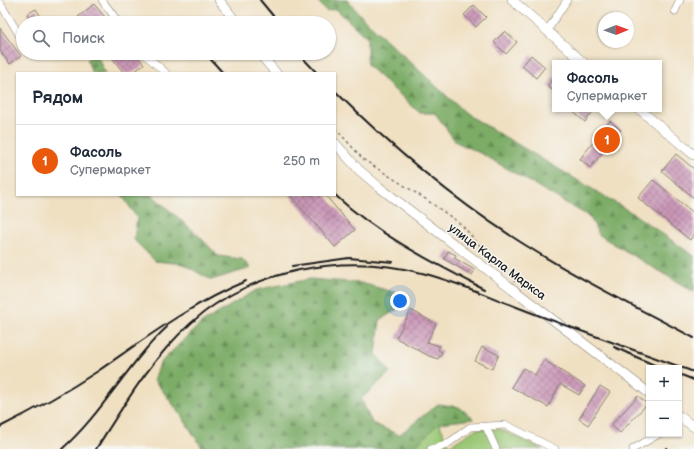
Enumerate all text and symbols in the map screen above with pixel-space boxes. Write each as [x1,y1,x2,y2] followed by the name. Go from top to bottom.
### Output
[598,12,634,48] north arrow
[16,16,336,60] search box
[30,27,52,49] icon: search
[62,29,105,48] text: Поиск
[552,60,662,112] popup
[567,69,619,88] text: Фасоль
[32,88,83,108] text: Рядом
[567,88,647,104] text: Супермаркет
[594,125,620,155] pin: 1
[70,143,122,162] text: Фасоль
[42,153,48,169] text: 1
[283,153,320,169] text: 250 m
[70,162,151,178] text: Супермаркет
[445,220,549,304] street label: улица Карла Маркса
[390,291,410,311] your location
[646,365,682,437] map controls
[646,365,682,401] button: +
[646,401,682,437] button: −

